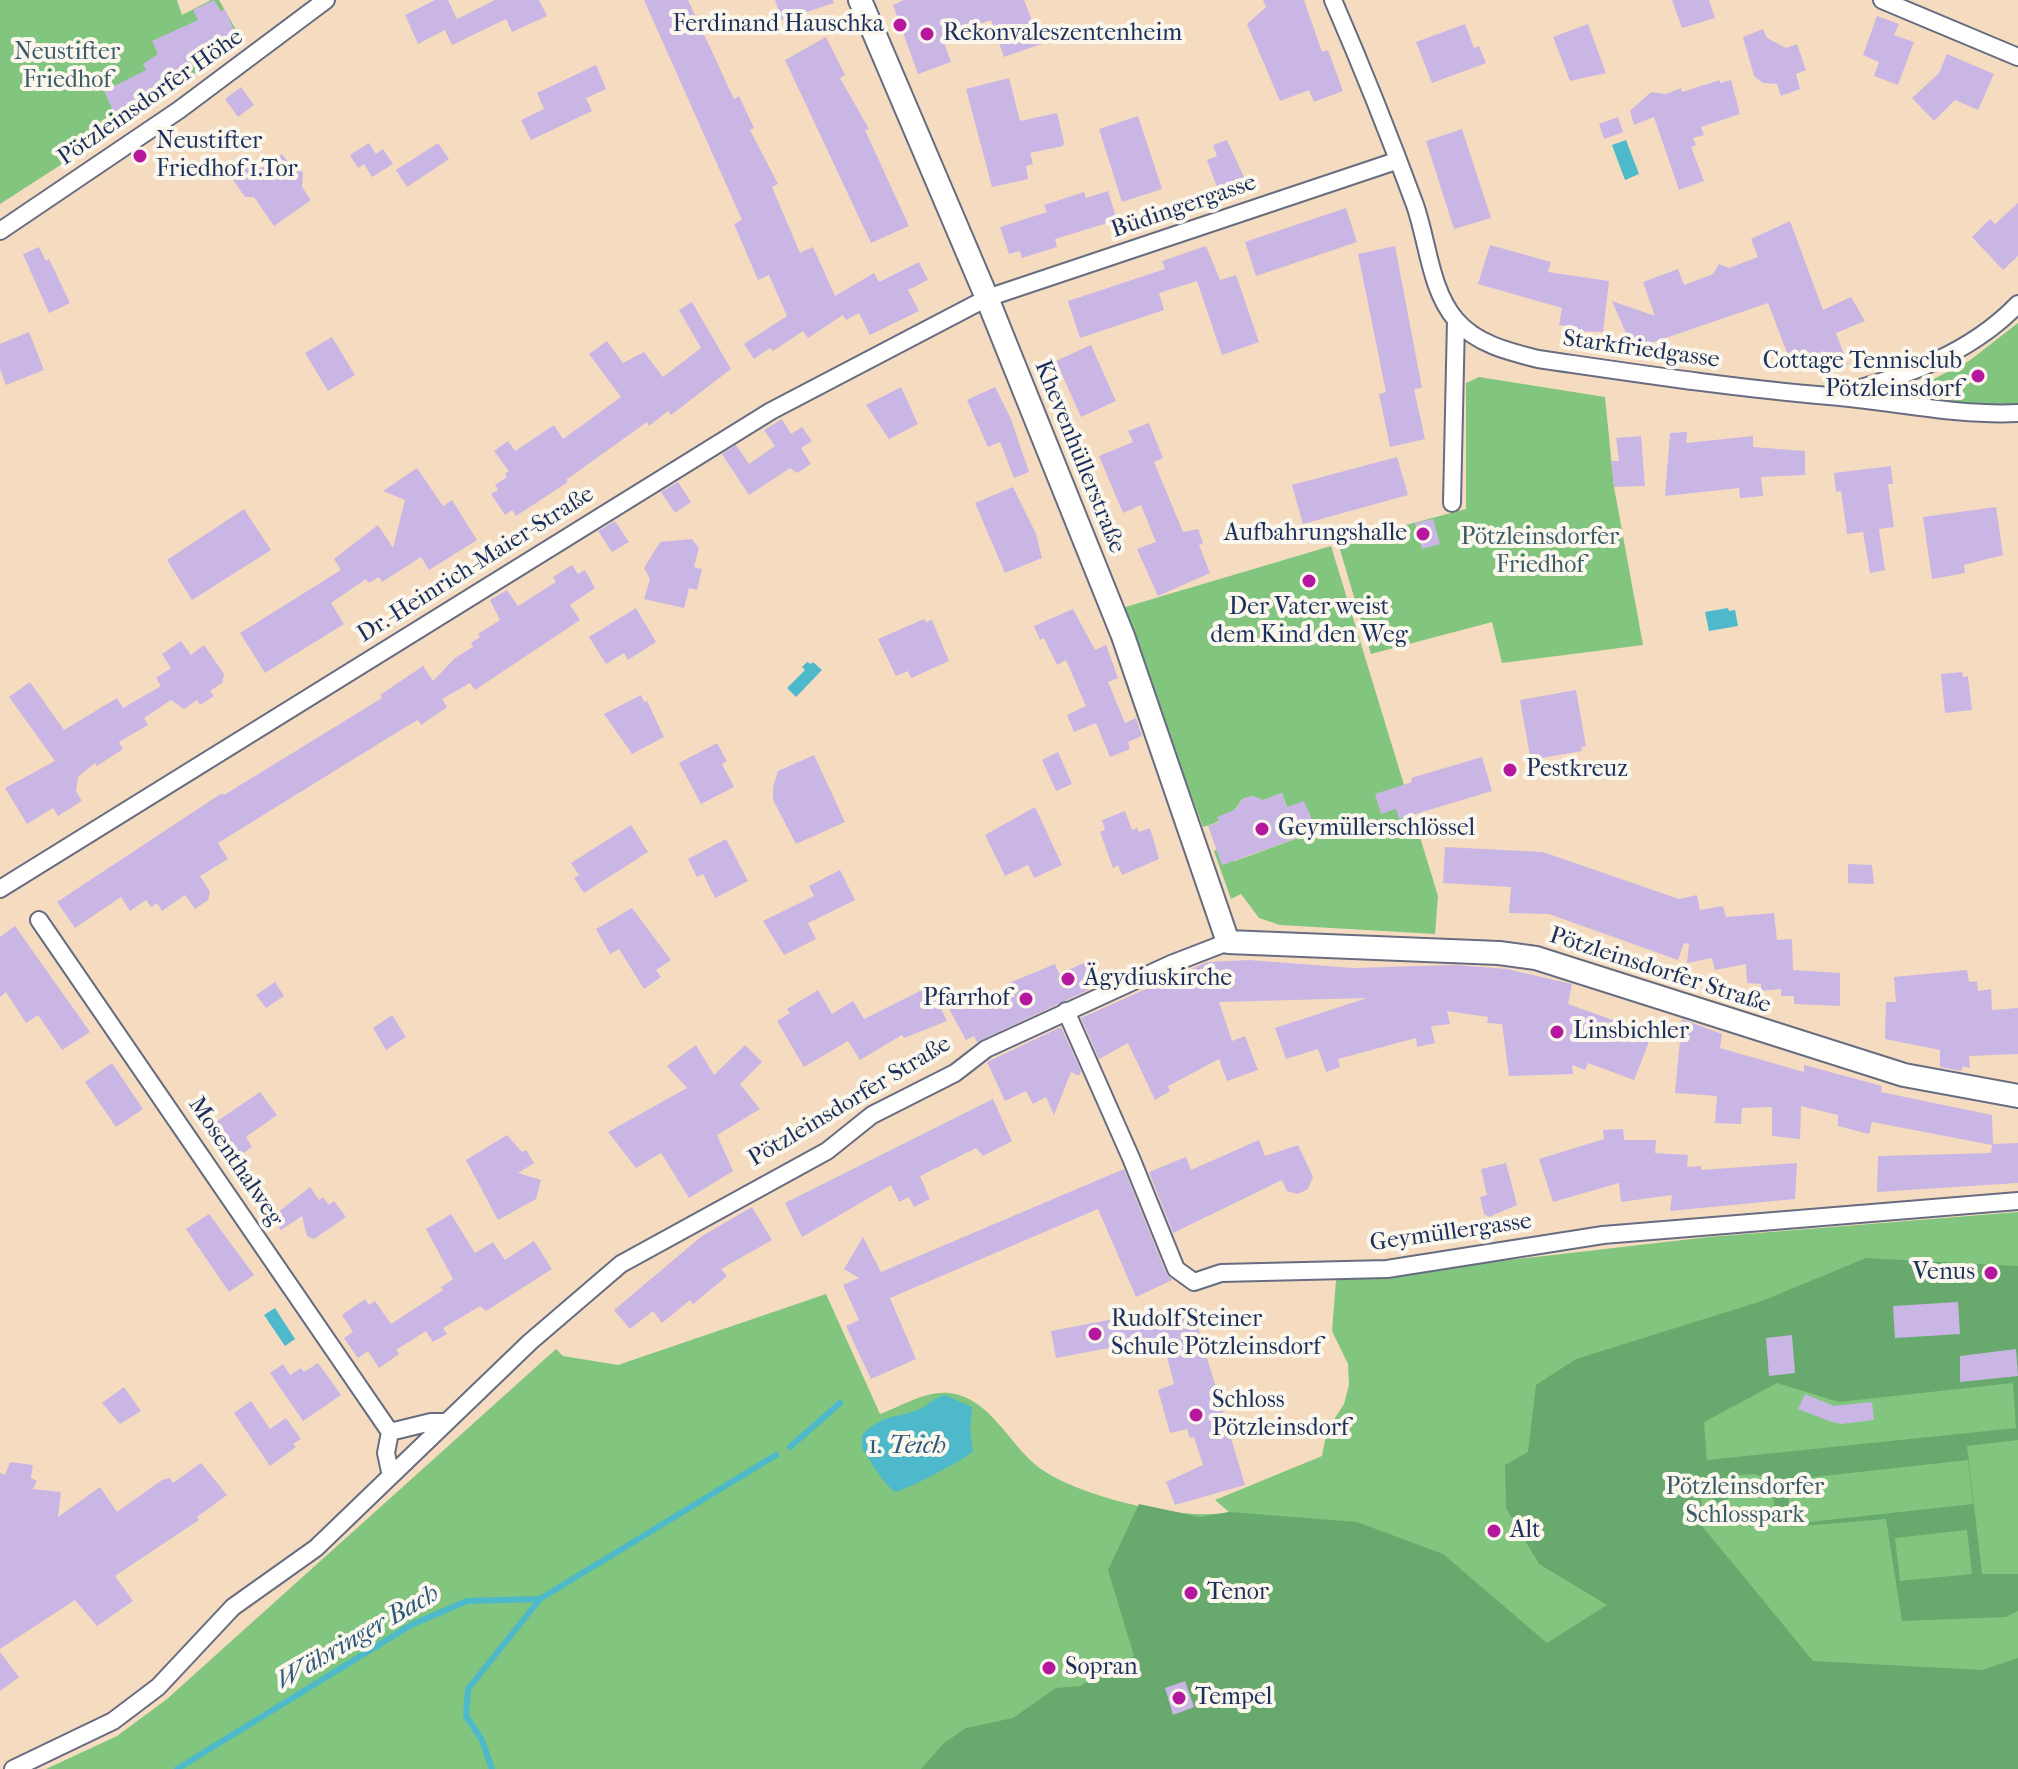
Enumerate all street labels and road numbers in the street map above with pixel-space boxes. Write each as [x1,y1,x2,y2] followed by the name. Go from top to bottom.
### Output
[53,23,249,173] street label: Pötzleinsdorfer Höhe
[1108,169,1260,245] street label: Büdingergasse
[1561,325,1721,375] street label: Starkfriedgasse
[1027,356,1131,558] street label: Khevenhüllerstraße
[353,480,599,650] street label: Dr.-Heinrich-Maier-Straße
[1546,922,1774,1020] street label: Pötzleinsdorfer Straße
[744,1030,956,1174] street label: Pötzleinsdorfer Straße
[181,1092,289,1232] street label: Mosenthalweg
[1368,1207,1534,1259] street label: Geymüllergasse

